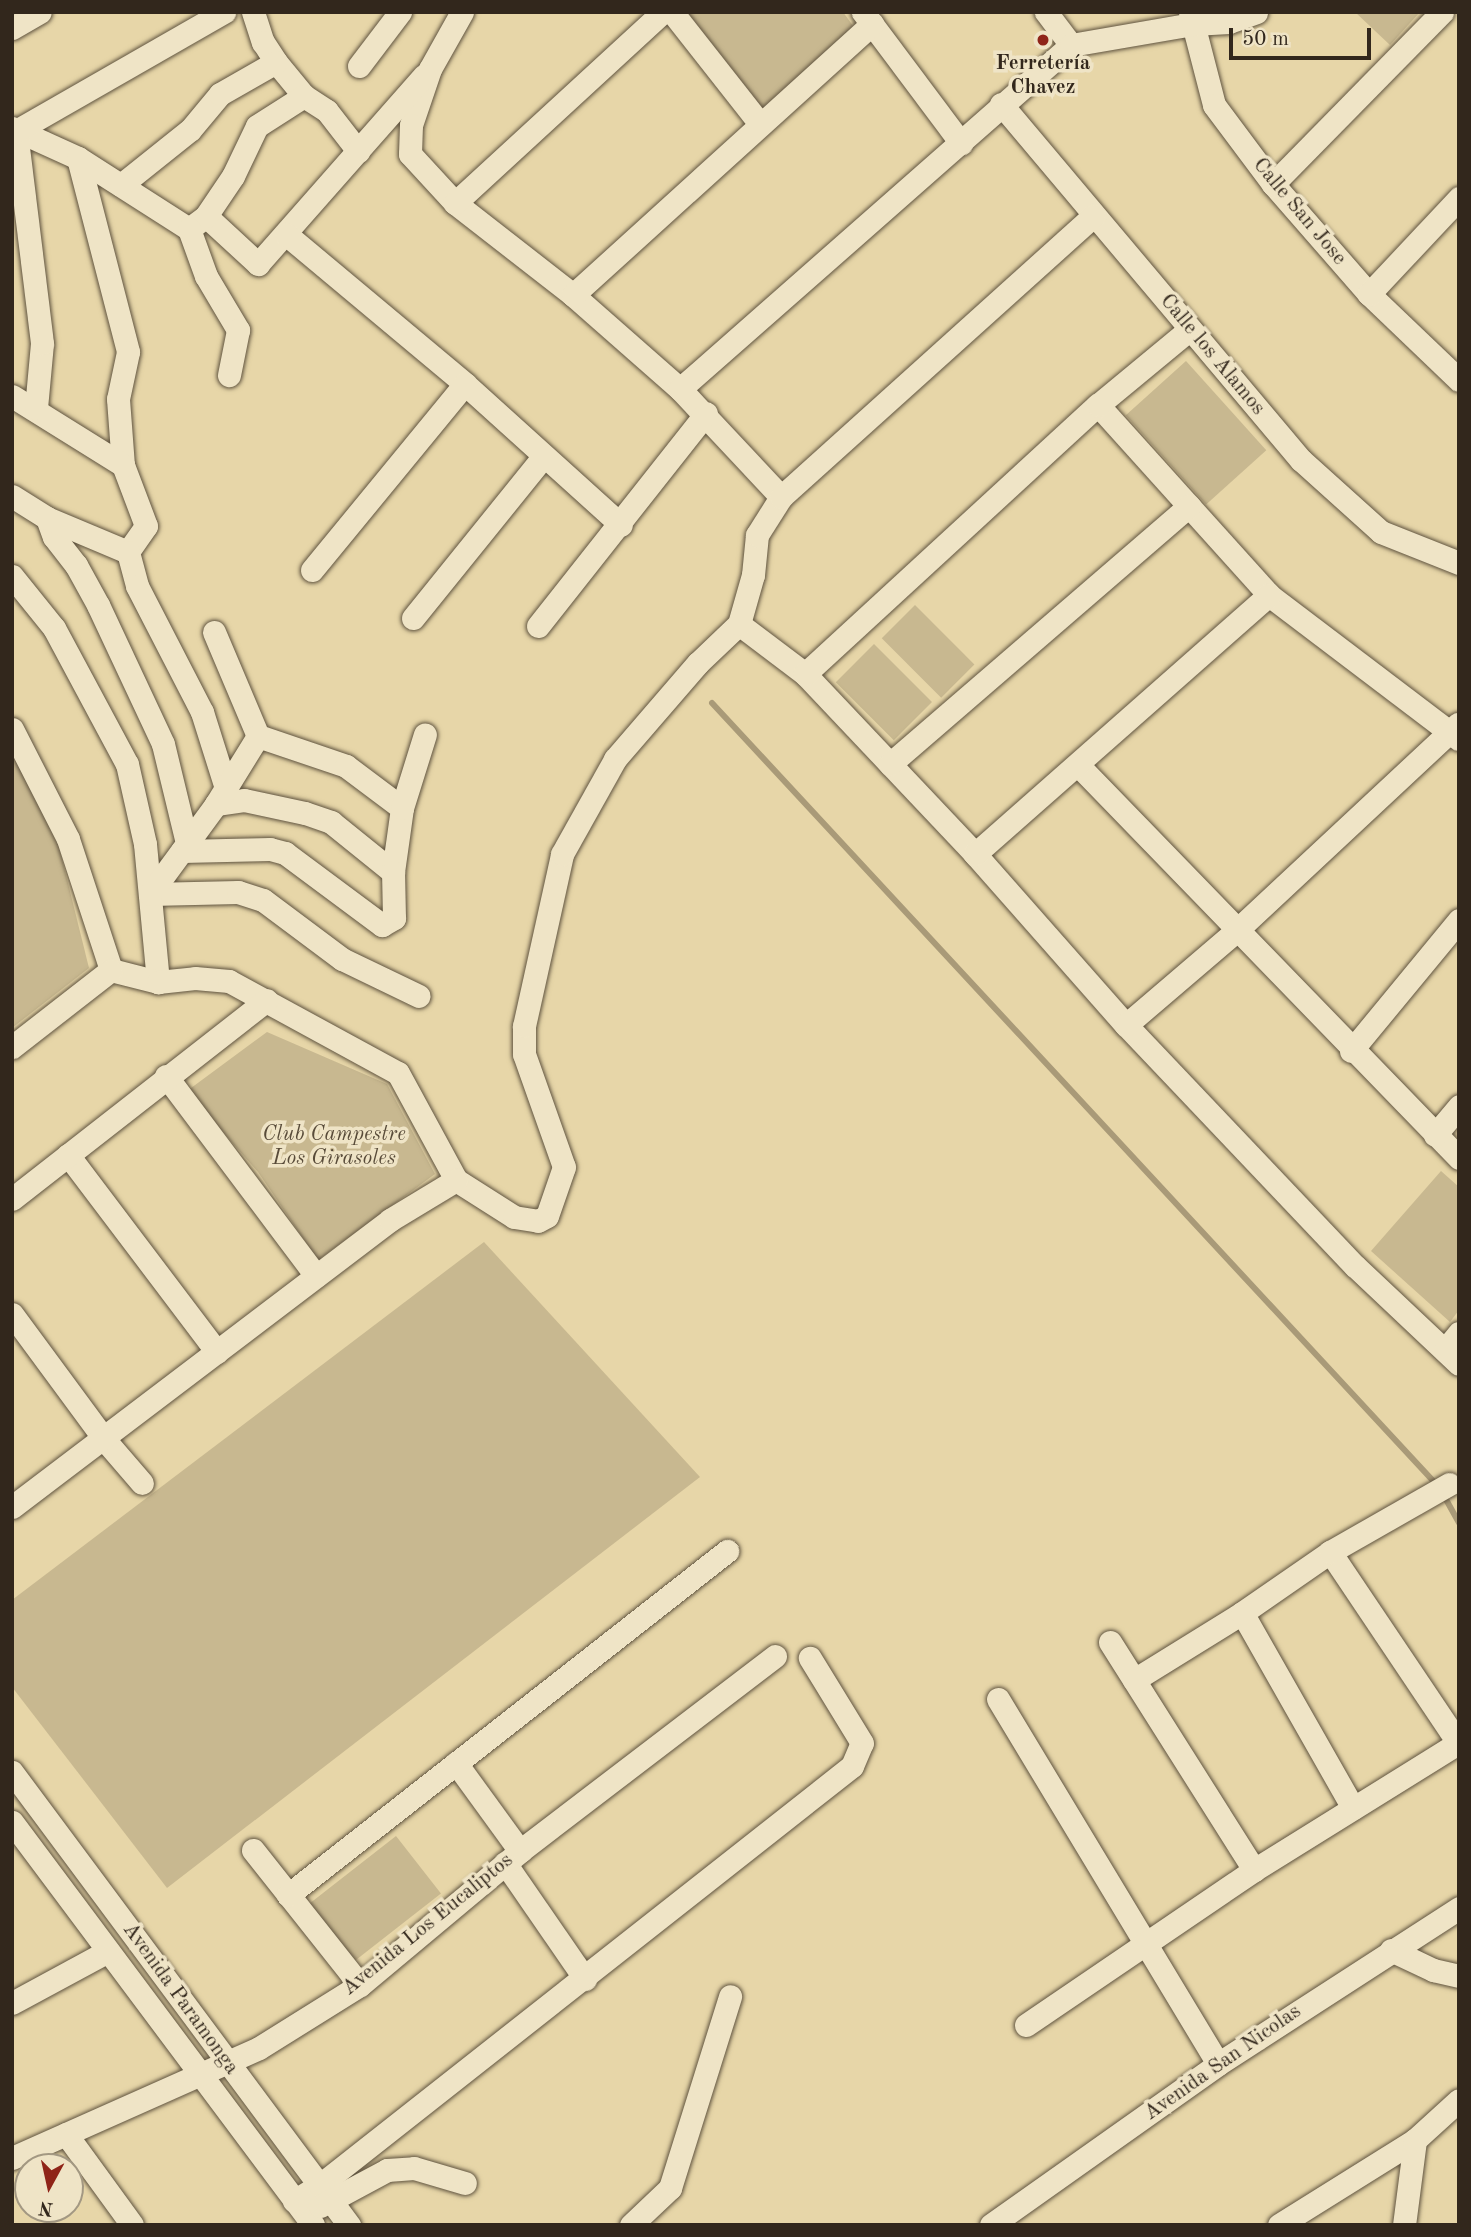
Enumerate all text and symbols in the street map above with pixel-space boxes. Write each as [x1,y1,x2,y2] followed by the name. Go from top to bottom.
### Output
[1233,14,1375,58] scale bar
[1242,29,1289,50] text: 50 m
[1035,32,1051,48] marker: Ferretería Chavez
[996,51,1090,101] place label: Ferretería Chavez
[1247,153,1351,271] street label: Calle San Jose
[1154,289,1270,421] street label: Calle los Alamos
[262,1122,406,1172] park label: Club Campestre Los Girasoles
[337,1848,519,2002] street label: Avenida Los Eucaliptos
[116,1918,244,2080] street label: Avenida Paramonga
[1140,1999,1306,2127] street label: Avenida San Nicolas
[14,2153,84,2223] north arrow
[38,2197,55,2218] text: N

